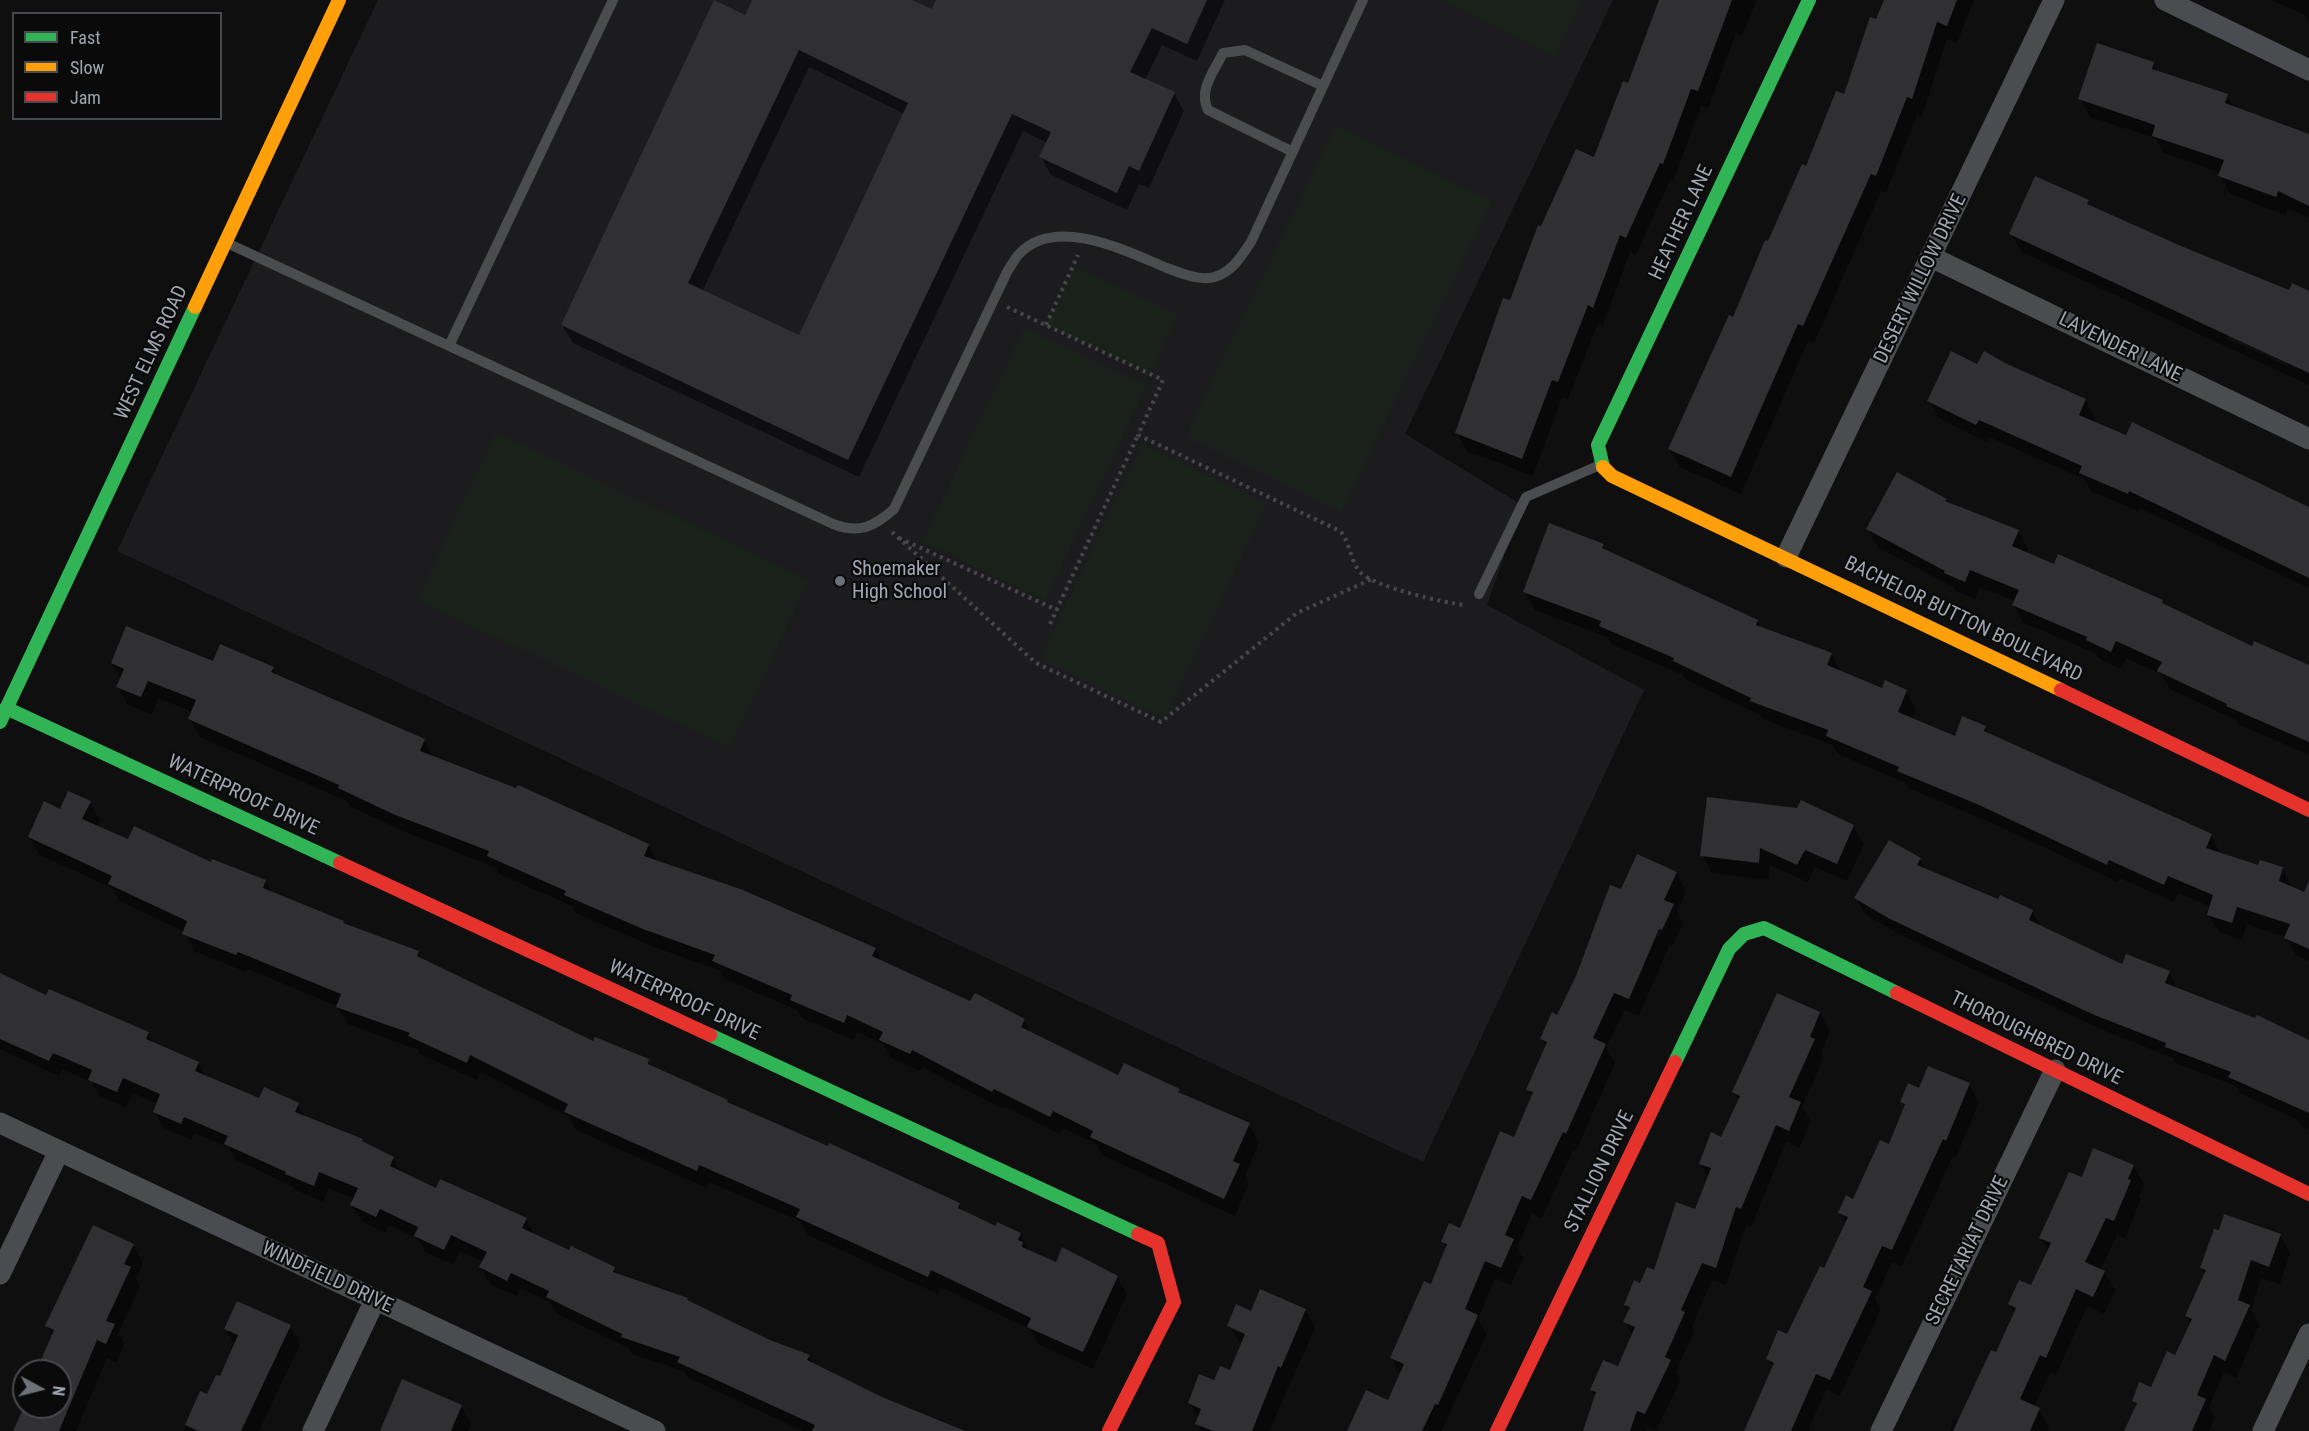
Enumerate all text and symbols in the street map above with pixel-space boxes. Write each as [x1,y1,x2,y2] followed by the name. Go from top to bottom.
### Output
[12,12,222,120] legend
[70,27,101,48] text: Fast
[70,57,104,78] text: Slow
[70,87,101,108] text: Jam
[1645,162,1719,284] street label: HEATHER LANE
[1870,191,1972,367] street label: DESERT WILLOW DRIVE
[110,282,194,424] street label: WEST ELMS ROAD
[2054,308,2186,388] street label: LAVENDER LANE
[1840,552,2086,688] street label: BACHELOR BUTTON BOULEVARD
[852,558,947,605] place label: Shoemaker High School
[833,574,847,588] marker: Shoemaker High School
[164,750,322,842] street label: WATERPROOF DRIVE
[605,955,763,1047] street label: WATERPROOF DRIVE
[1946,987,2126,1091] street label: THOROUGHBRED DRIVE
[1560,1107,1640,1237] street label: STALLION DRIVE
[1922,1173,2014,1329] street label: SECRETARIAT DRIVE
[257,1237,397,1319] street label: WINDFIELD DRIVE
[12,1359,72,1419] north arrow
[48,1385,68,1397] text: N

